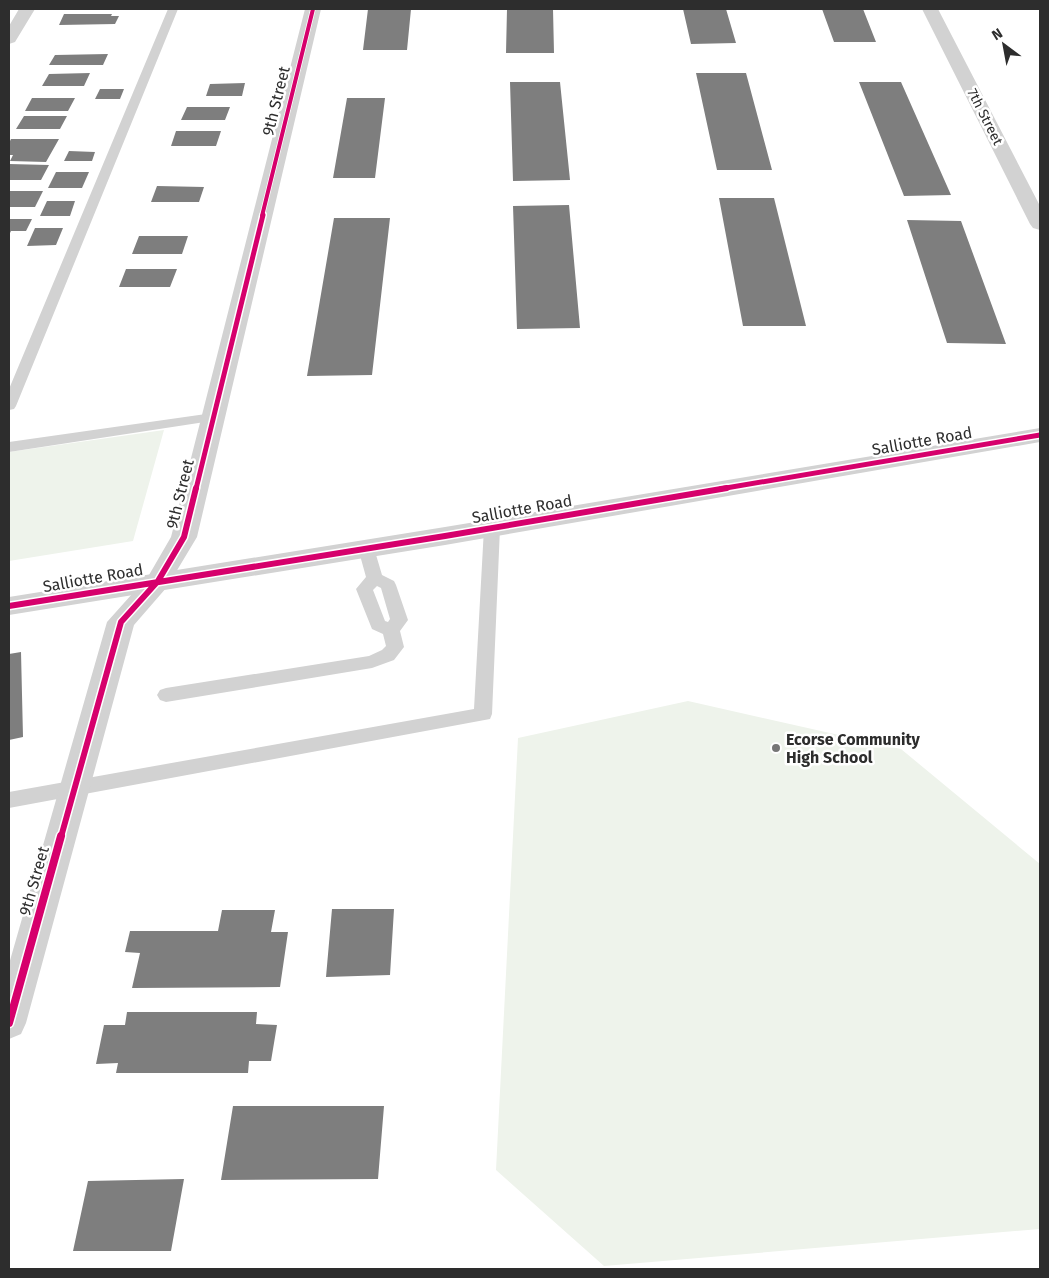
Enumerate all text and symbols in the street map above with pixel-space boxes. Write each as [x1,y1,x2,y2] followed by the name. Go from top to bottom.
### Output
[979,20,1029,70] north arrow
[989,25,1006,44] text: N
[258,64,294,138] street label: 9th Street
[964,86,1007,149] street label: 7th Street
[870,423,974,459] street label: Salliotte Road
[162,457,198,531] street label: 9th Street
[470,491,574,527] street label: Salliotte Road
[41,560,145,596] street label: Salliotte Road
[786,730,921,767] place label: Ecorse Community High School
[770,742,782,754] marker: Ecorse Community High School
[15,844,53,918] street label: 9th Street

